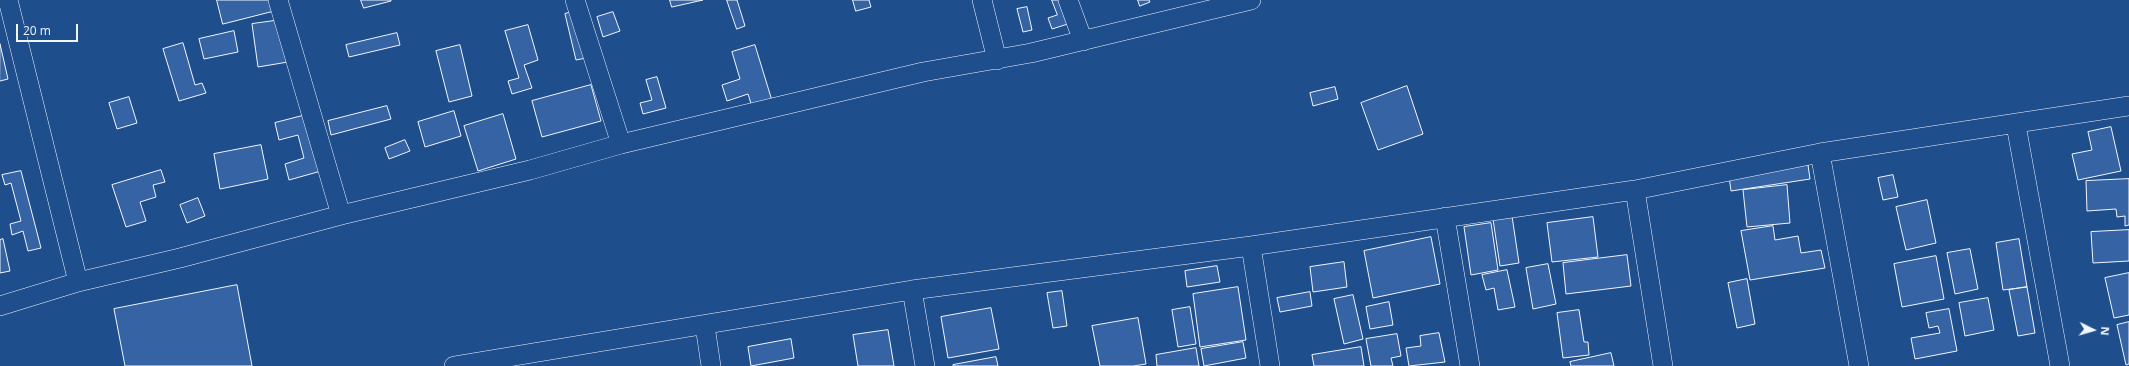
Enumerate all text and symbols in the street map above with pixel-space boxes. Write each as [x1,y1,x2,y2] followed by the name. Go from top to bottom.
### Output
[18,16,80,42] scale bar
[23,22,51,39] text: 20 m
[2073,310,2113,350] north arrow
[2098,326,2113,336] text: N

